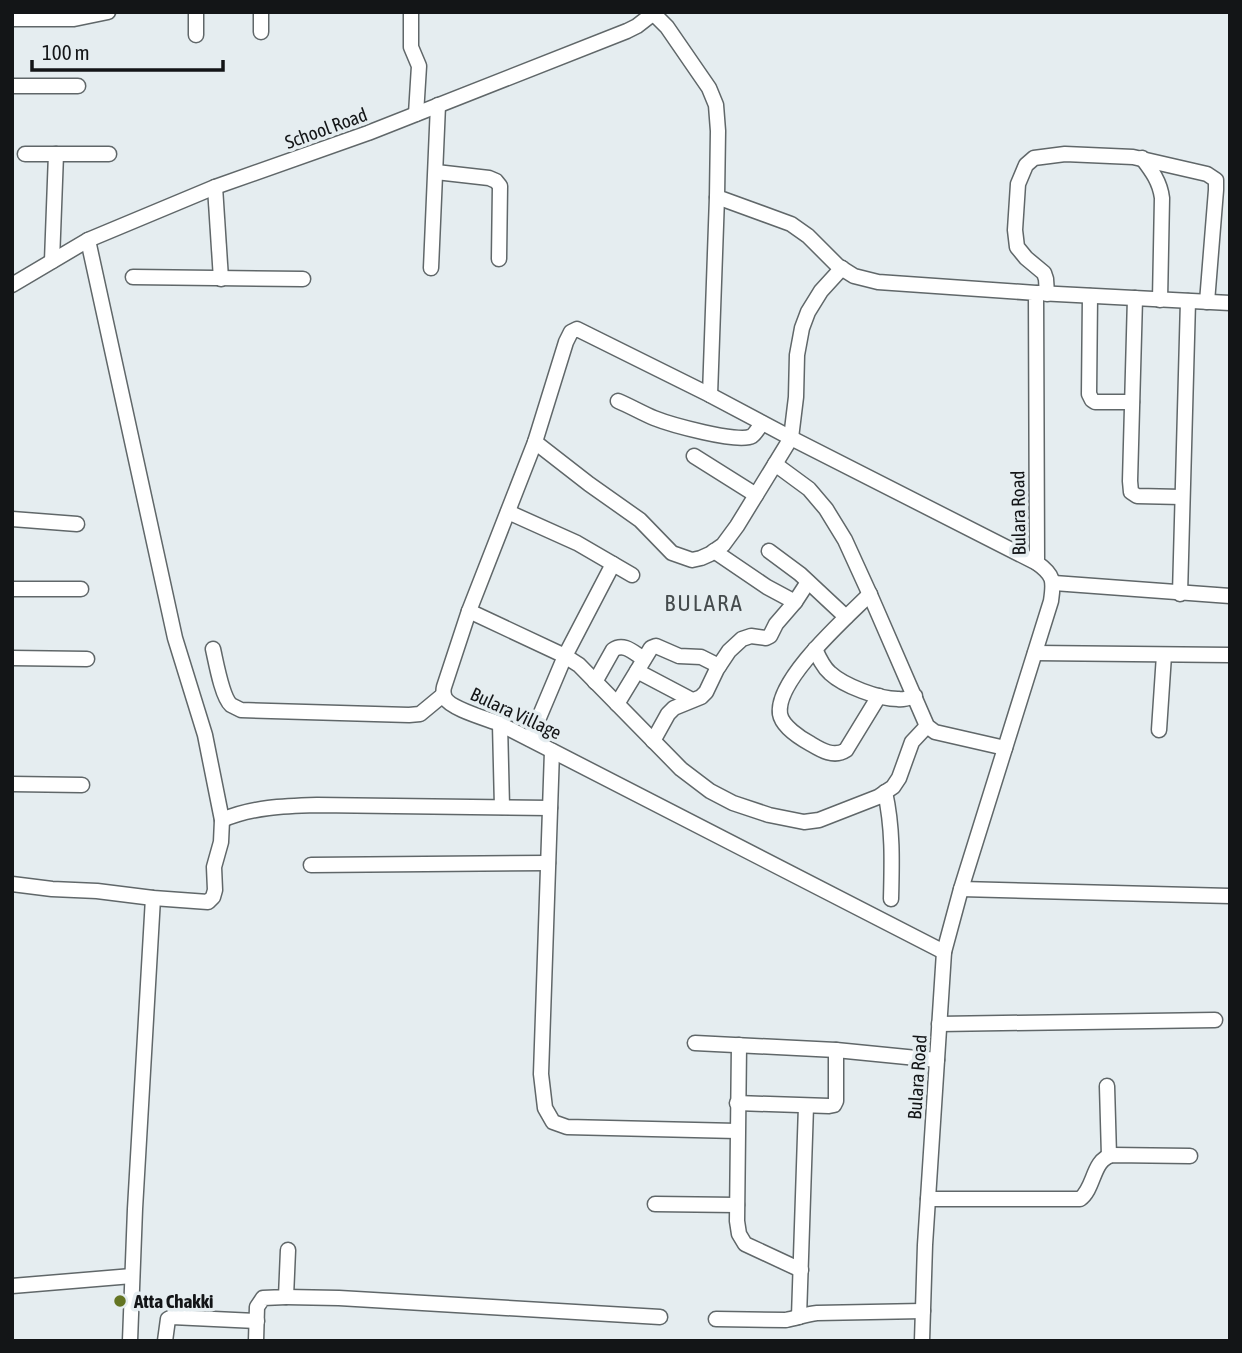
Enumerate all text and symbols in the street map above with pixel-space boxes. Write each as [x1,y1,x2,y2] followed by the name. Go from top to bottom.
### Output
[32,28,222,72] scale bar
[42,40,90,64] text: 100 m
[282,103,370,153] street label: School Road
[1006,470,1030,556] street label: Bulara Road
[664,590,744,616] district label: BULARA
[467,682,565,744] street label: Bulara Village
[903,1034,931,1120] street label: Bulara Road
[133,1290,213,1312] place label: Atta Chakki
[112,1293,128,1309] marker: Atta Chakki

